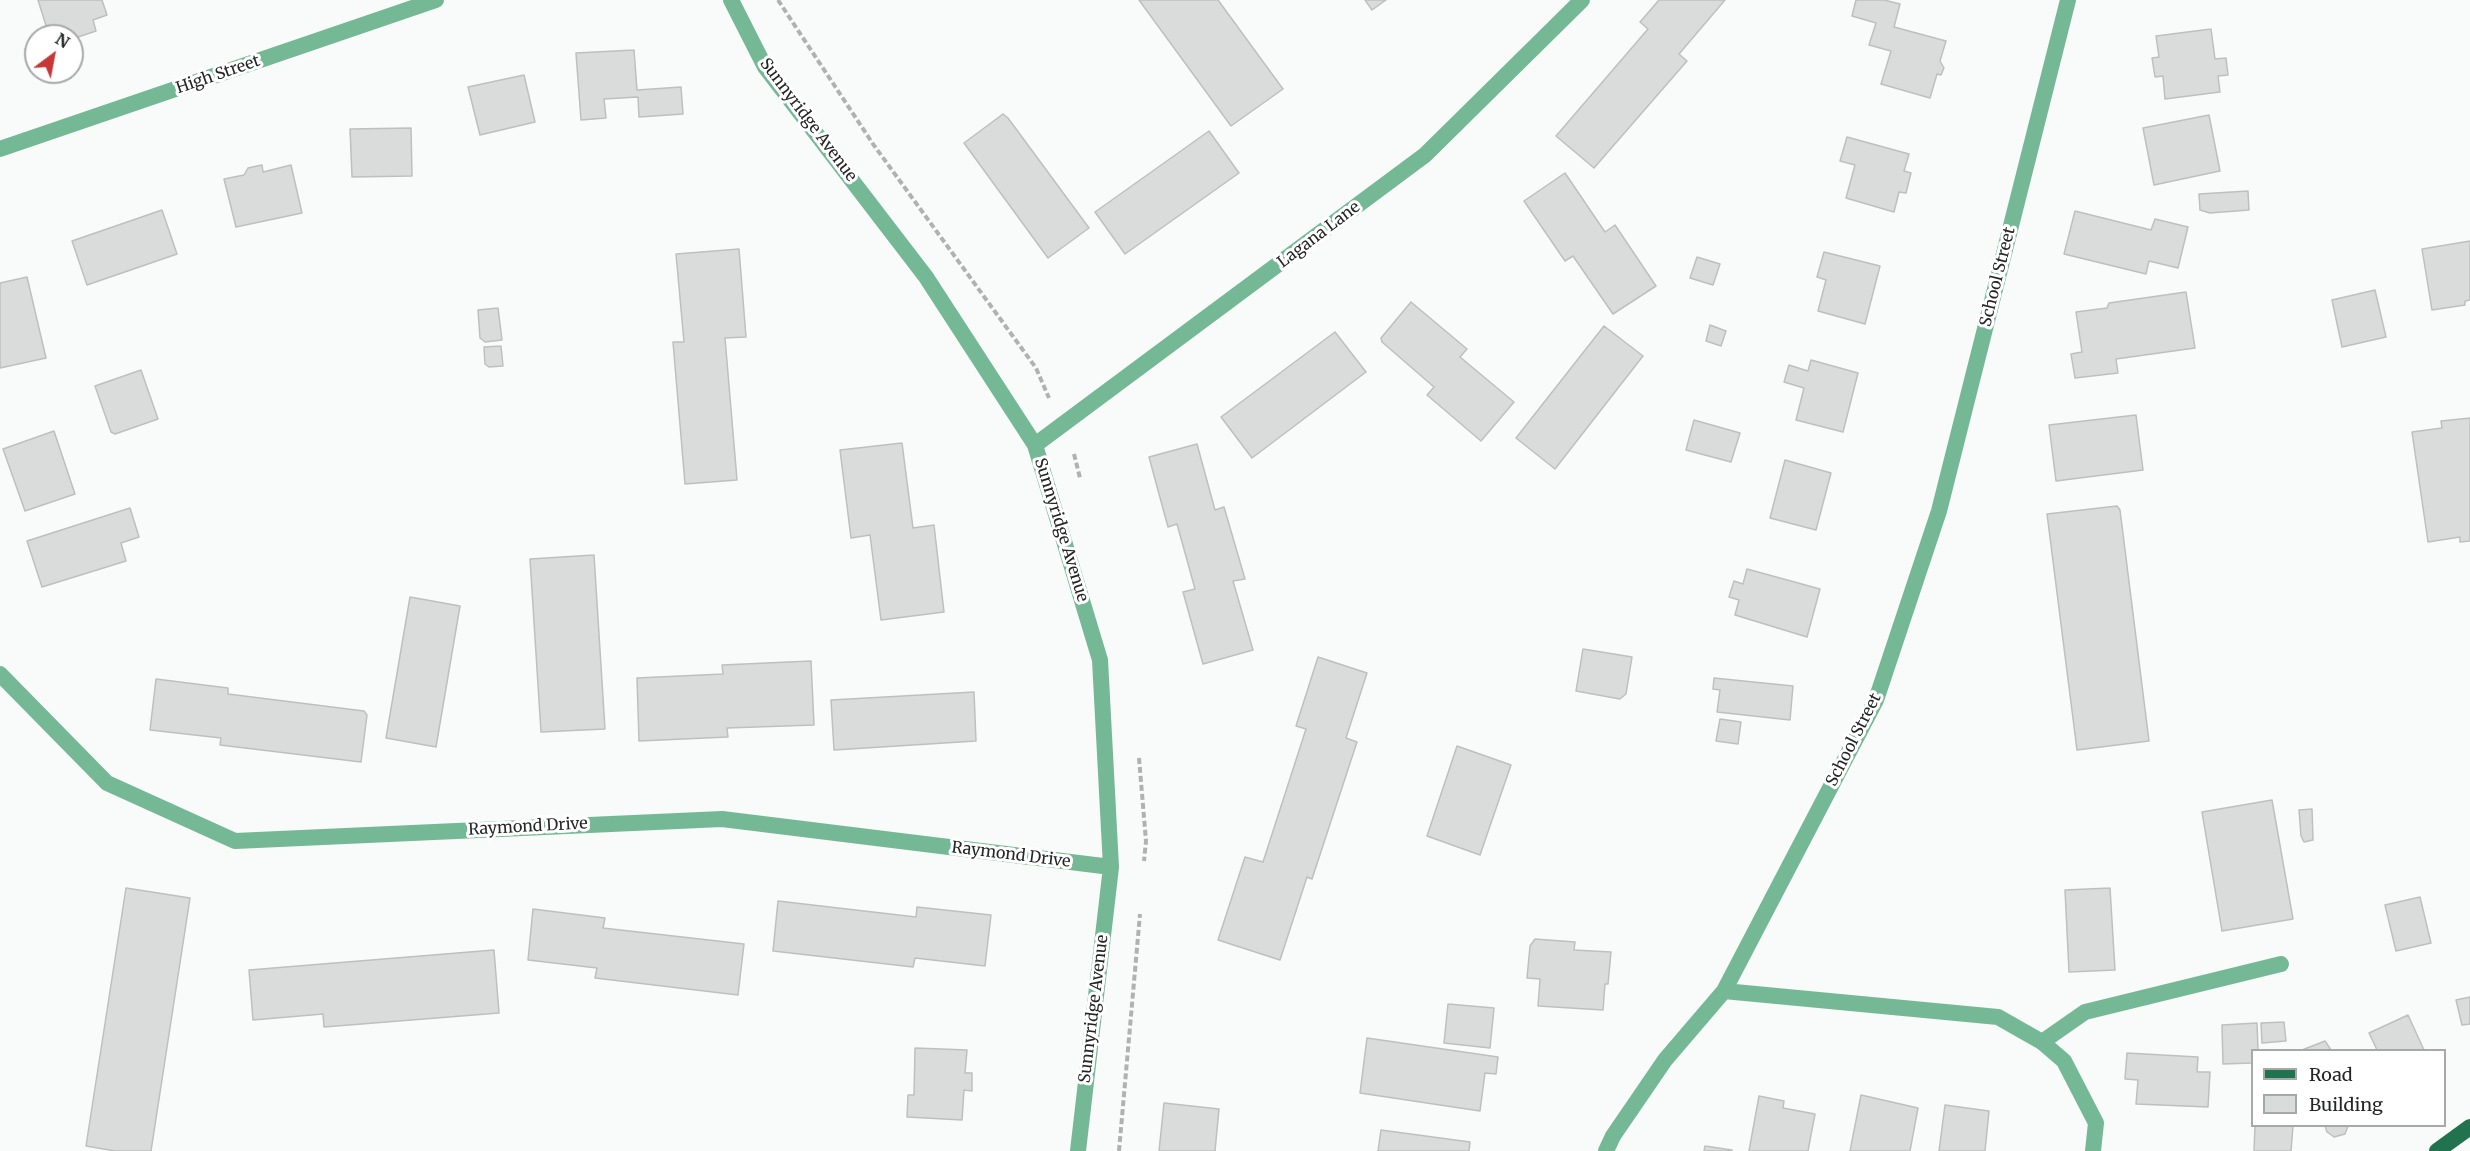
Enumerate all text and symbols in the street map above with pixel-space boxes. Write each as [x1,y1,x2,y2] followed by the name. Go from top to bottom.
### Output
[24,24,84,84] north arrow
[52,29,73,52] text: N
[174,52,262,98] street label: High Street
[755,55,861,185] street label: Sunnyridge Avenue
[1274,198,1364,272] street label: Lagana Lane
[1976,225,2020,329] street label: School Street
[1030,456,1092,604] street label: Sunnyridge Avenue
[1822,690,1886,790] street label: School Street
[468,814,588,840] street label: Raymond Drive
[950,838,1072,872] street label: Raymond Drive
[1075,934,1113,1084] street label: Sunnyridge Avenue
[2251,1049,2446,1127] legend
[2309,1063,2353,1086] text: Road
[2309,1093,2383,1116] text: Building

